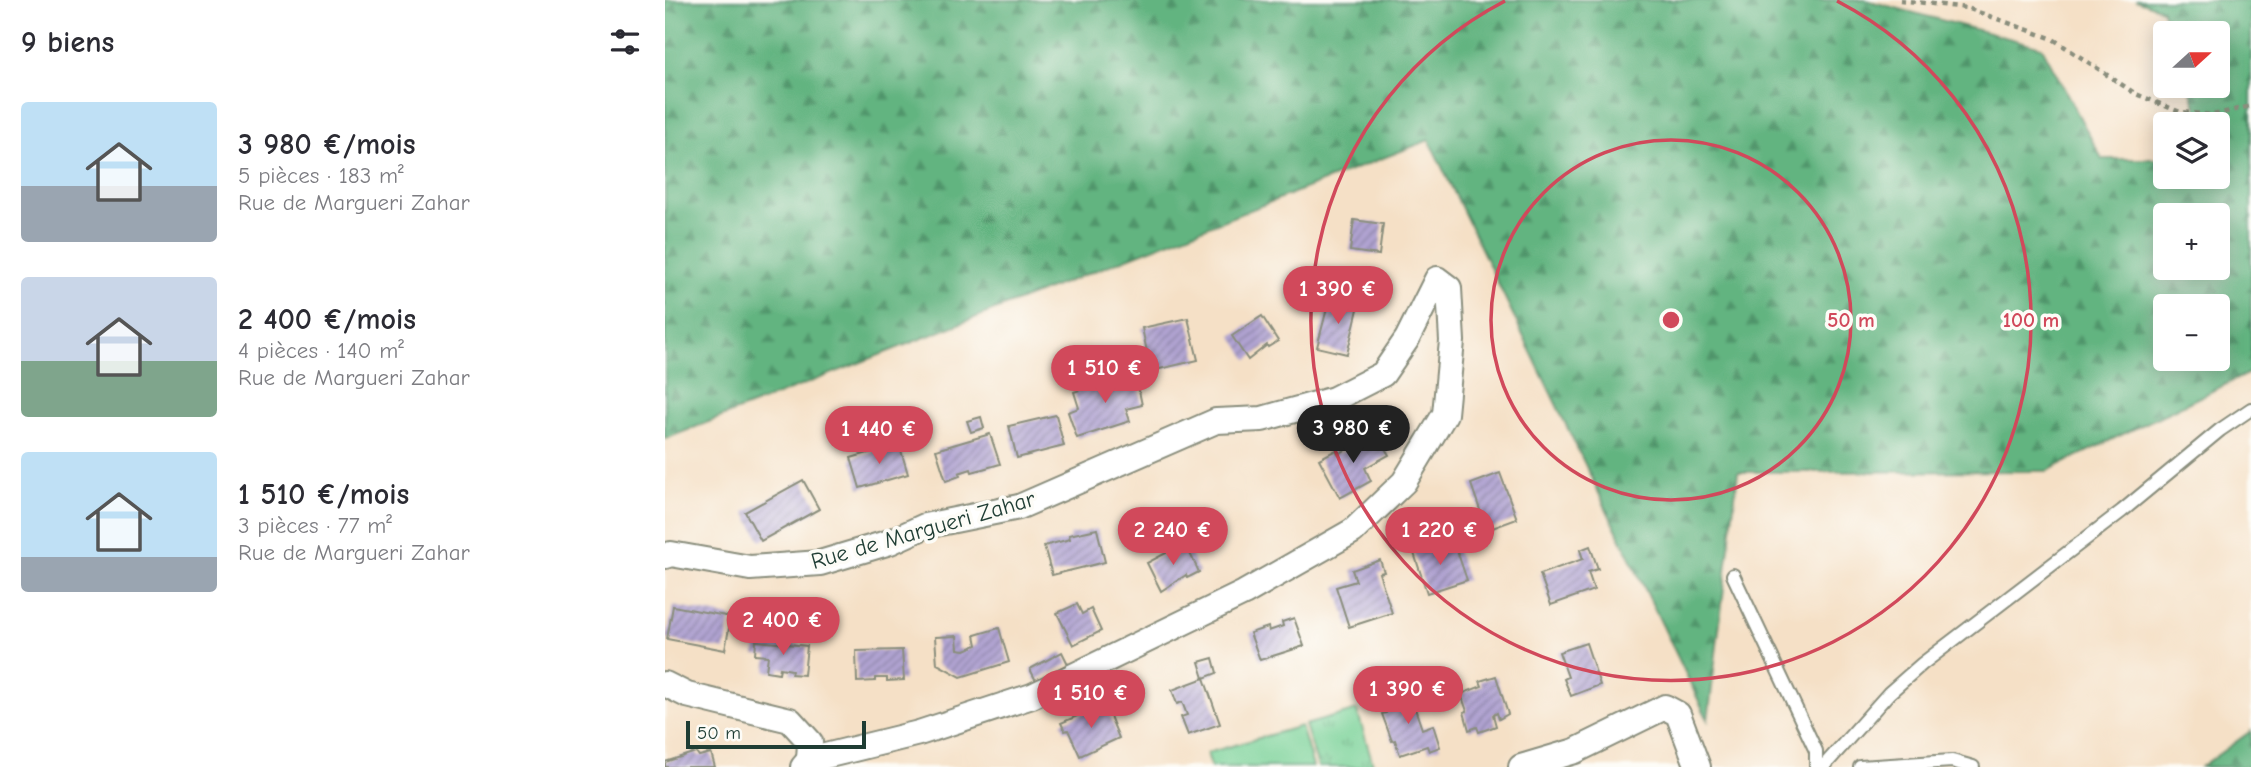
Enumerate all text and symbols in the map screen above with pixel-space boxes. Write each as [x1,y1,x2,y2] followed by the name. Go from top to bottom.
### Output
[2153,21,2229,98] north arrow
[2153,21,2230,371] map controls
[606,23,644,61] icon: filters
[21,25,114,60] text: 9 biens
[2153,112,2230,189] button: layers
[238,127,416,162] text: 3 980 €/mois
[77,130,161,214] icon: home
[238,162,404,189] text: 5 pièces · 183 m²
[238,189,470,216] text: Rue de Margueri Zahar
[2153,203,2230,280] button: +
[1273,266,1403,326] pin: 1 390 €
[1299,275,1377,302] text: 1 390 €
[2153,294,2230,371] button: −
[238,302,416,337] text: 2 400 €/mois
[77,305,161,389] icon: home
[1659,308,1683,332] centre of rings
[1827,308,1875,332] text: 50 m
[2003,308,2059,332] text: 100 m
[238,337,404,364] text: 4 pièces · 140 m²
[1040,346,1170,405] pin: 1 510 €
[1067,354,1143,381] text: 1 510 €
[238,364,470,391] text: Rue de Margueri Zahar
[814,406,944,466] pin: 1 440 €
[1288,406,1418,465] pin: 3 980 €
[1313,414,1393,441] text: 3 980 €
[841,415,917,442] text: 1 440 €
[238,477,409,512] text: 1 510 €/mois
[77,480,161,564] icon: home
[808,485,1039,575] street label: Rue de Margueri Zahar
[1108,508,1238,567] pin: 2 240 €
[1375,508,1505,567] pin: 1 220 €
[238,512,392,539] text: 3 pièces · 77 m²
[1134,516,1212,543] text: 2 240 €
[1401,516,1479,543] text: 1 220 €
[238,539,470,566] text: Rue de Margueri Zahar
[718,598,848,657] pin: 2 400 €
[743,606,823,633] text: 2 400 €
[1343,666,1473,726] pin: 1 390 €
[1026,670,1156,730] pin: 1 510 €
[1369,675,1447,702] text: 1 390 €
[1053,679,1129,706] text: 1 510 €
[686,718,866,750] scale bar
[697,722,741,744] text: 50 m

